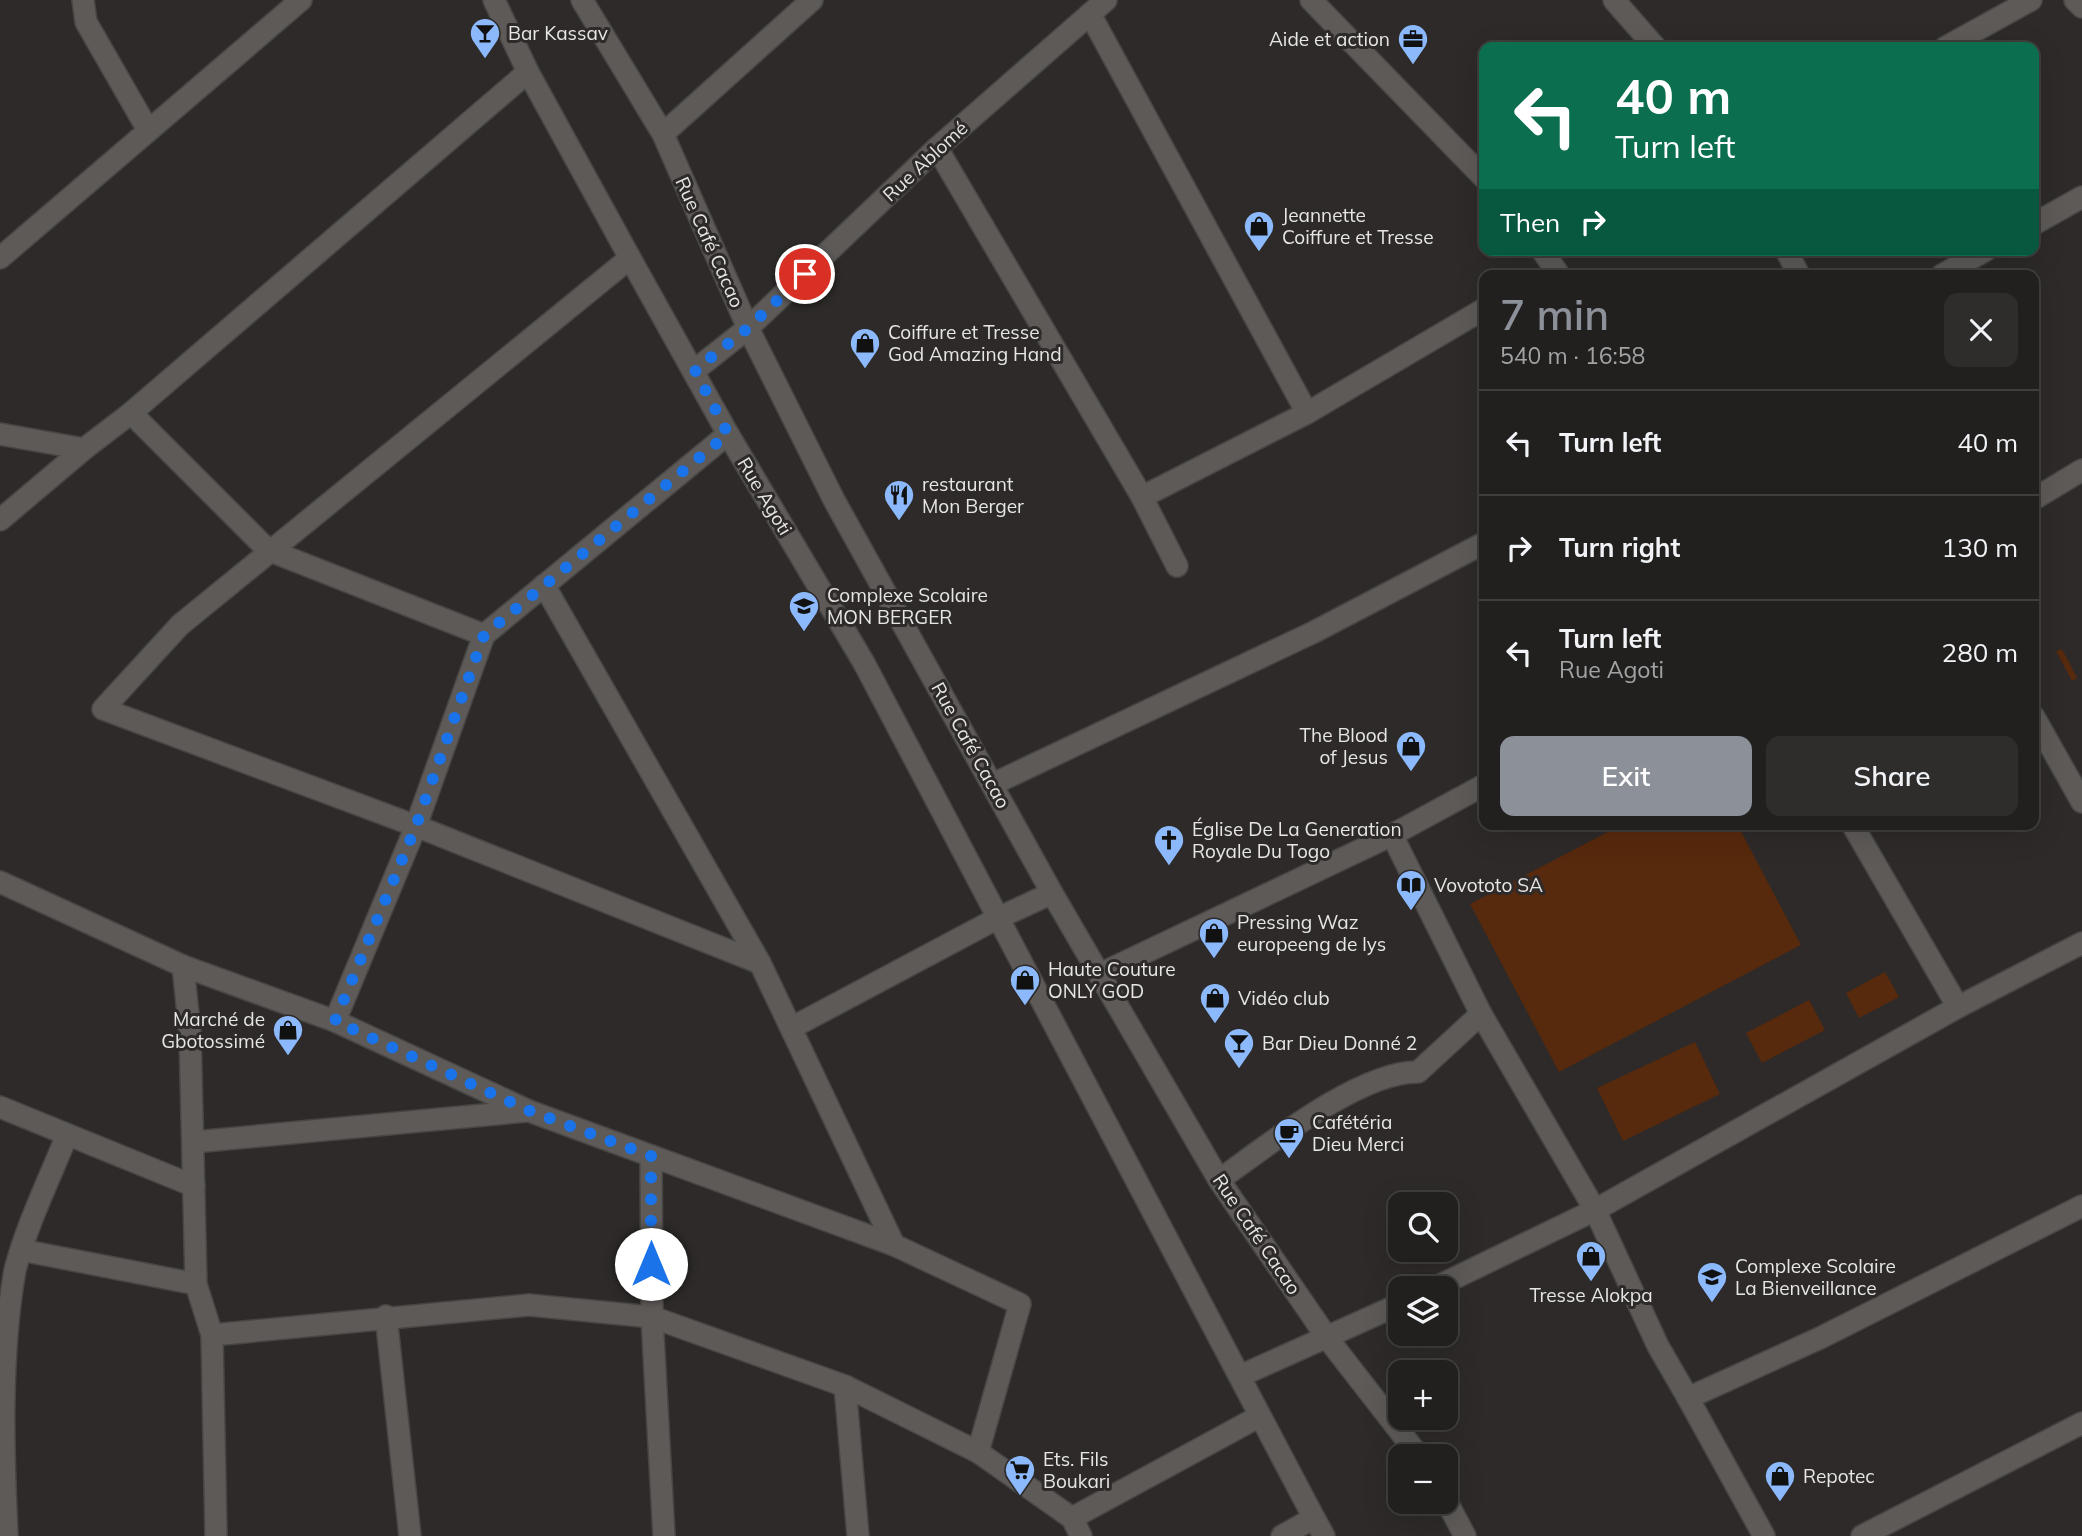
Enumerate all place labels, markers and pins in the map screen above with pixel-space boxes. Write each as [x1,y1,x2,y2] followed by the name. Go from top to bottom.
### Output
[468,16,502,60] bar icon: Bar Kassav
[508,21,608,45] place label: Bar Kassav
[1396,22,1430,66] office icon: Aide et action
[1269,27,1390,51] place label: Aide et action
[1282,203,1434,249] place label: Jeannette Coiffure et Tresse
[1242,209,1276,253] shop icon: Jeannette Coiffure et Tresse
[775,244,835,304] pin
[888,320,1062,366] place label: Coiffure et Tresse God Amazing Hand
[848,326,882,370] shop icon: Coiffure et Tresse God Amazing Hand
[922,472,1024,518] place label: restaurant Mon Berger
[882,478,916,522] restaurant icon: restaurant Mon Berger
[827,583,988,629] place label: Complexe Scolaire MON BERGER
[787,589,821,633] school or university icon: Complexe Scolaire MON BERGER
[1300,723,1388,769] place label: The Blood of Jesus
[1394,729,1428,773] shop icon: The Blood of Jesus
[1192,817,1402,863] place label: Église De La Generation Royale Du Togo
[1152,823,1186,867] church icon: Église De La Generation Royale Du Togo
[1394,868,1428,912] library icon: Vovototo SA
[1434,873,1543,897] place label: Vovototo SA
[1237,910,1386,956] place label: Pressing Waz europeeng de lys
[1197,916,1231,960] shop icon: Pressing Waz europeeng de lys
[1048,957,1176,1003] place label: Haute Couture ONLY GOD
[1008,963,1042,1007] shop icon: Haute Couture ONLY GOD
[1198,981,1232,1025] shop icon: Vidéo club
[1238,986,1330,1010] place label: Vidéo club
[161,1007,265,1053] place label: Marché de Gbotossimé
[271,1013,305,1057] shop icon: Marché de Gbotossimé
[1222,1026,1256,1070] bar icon: Bar Dieu Donné 2
[1262,1031,1417,1055] place label: Bar Dieu Donné 2
[1312,1110,1404,1156] place label: Cafétéria Dieu Merci
[1272,1116,1306,1160] cafe icon: Cafétéria Dieu Merci
[1574,1239,1608,1283] shop icon: Tresse Alokpa
[1735,1254,1896,1300] place label: Complexe Scolaire La Bienveillance
[1695,1260,1729,1304] school or university icon: Complexe Scolaire La Bienveillance
[1529,1283,1653,1307] place label: Tresse Alokpa
[1043,1447,1110,1493] place label: Ets. Fils Boukari
[1003,1453,1037,1497] supermarket icon: Ets. Fils Boukari
[1763,1459,1797,1503] shop icon: Repotec
[1803,1464,1875,1488] place label: Repotec

